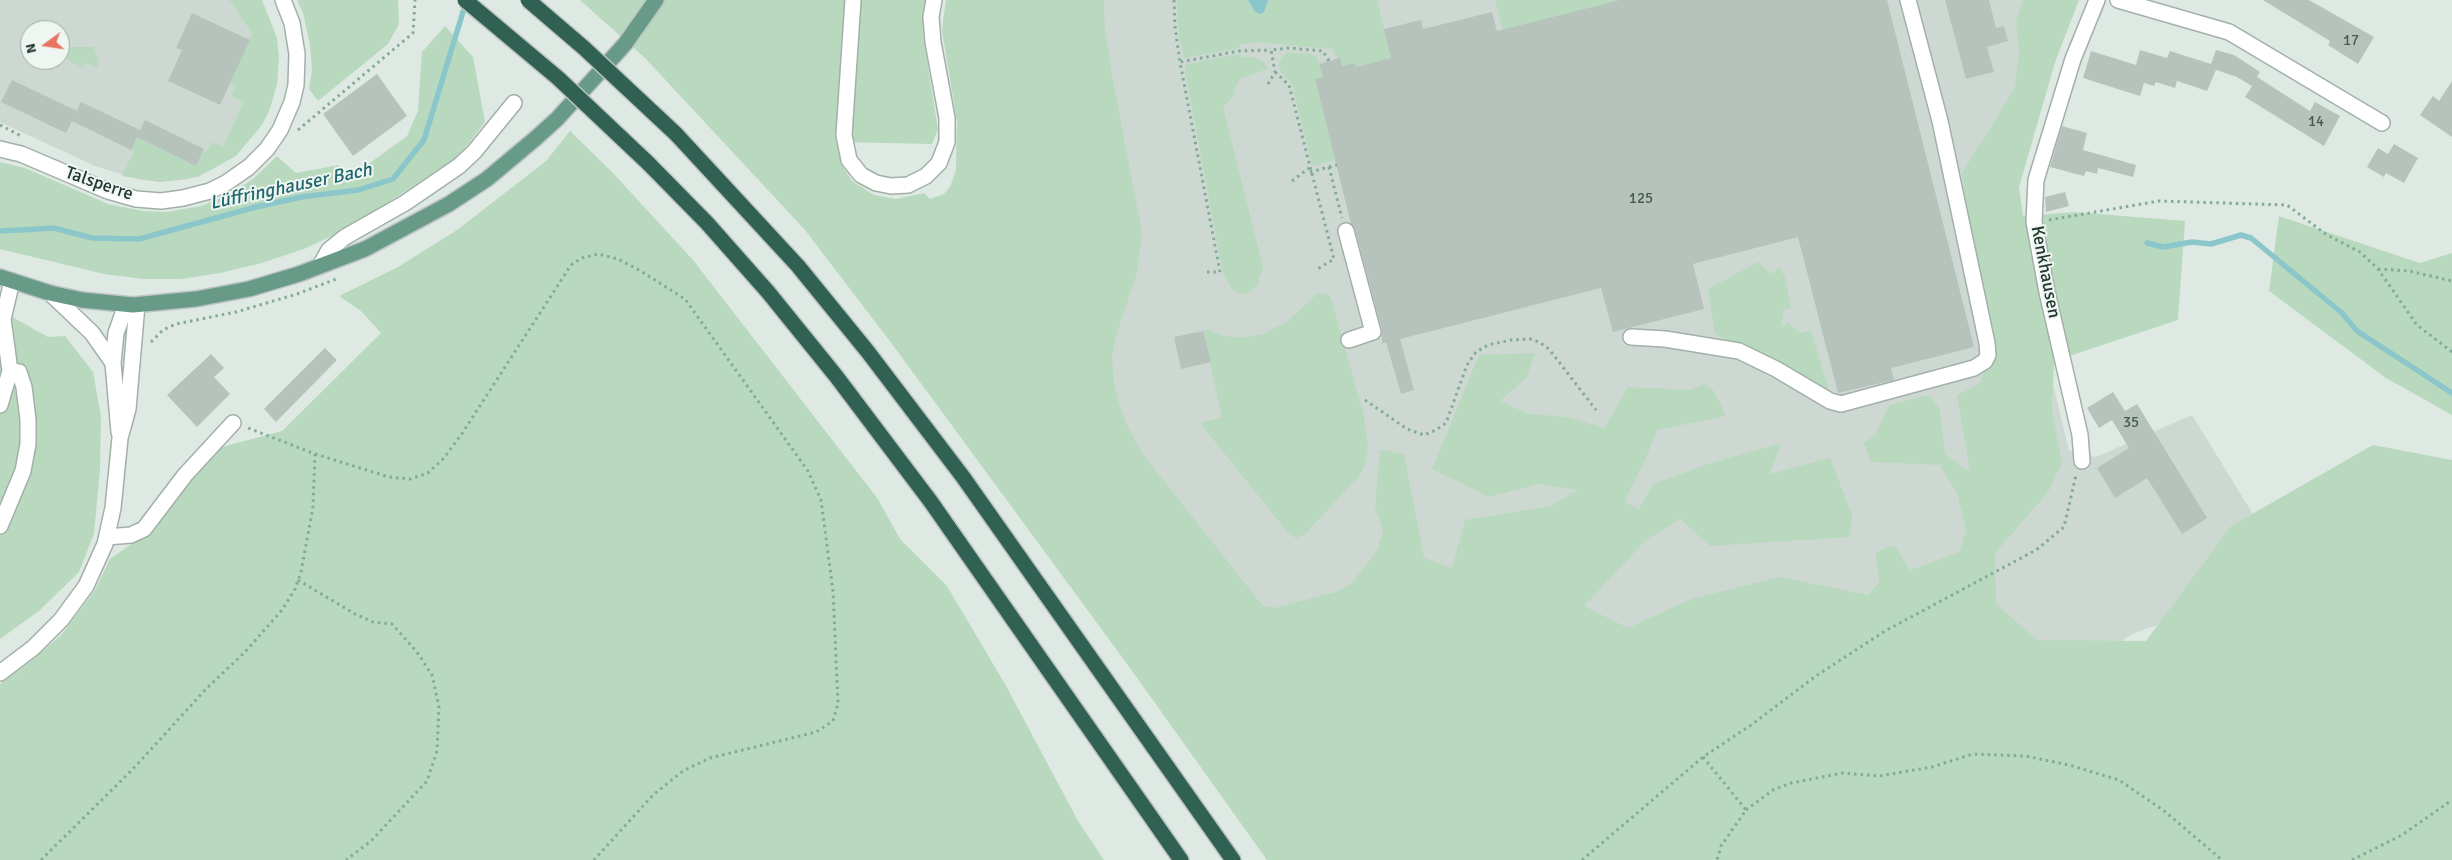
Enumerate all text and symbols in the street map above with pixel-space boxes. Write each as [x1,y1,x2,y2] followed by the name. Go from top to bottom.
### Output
[20,20,70,70] north arrow
[2343,32,2359,50] house number: 17
[22,42,40,55] text: N
[2308,113,2324,131] house number: 14
[208,159,374,215] water label: Lüffringhauser Bach
[62,162,136,206] street label: Talsperre
[1629,190,1653,208] house number: 125
[2025,224,2065,320] street label: Kenkhausen
[2123,414,2139,432] house number: 35

